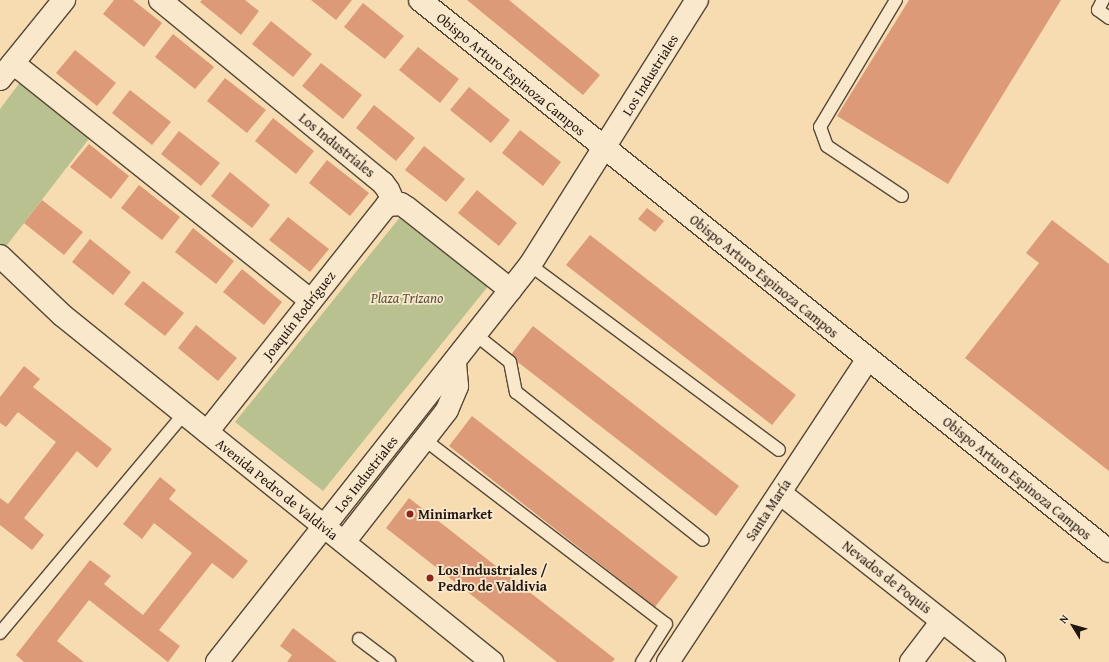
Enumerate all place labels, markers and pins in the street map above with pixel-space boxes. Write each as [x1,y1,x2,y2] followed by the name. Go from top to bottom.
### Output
[418,506,492,522] place label: Minimarket
[405,509,415,519] marker: Minimarket
[438,562,547,594] place label: Los Industriales / Pedro de Valdivia
[425,573,435,583] marker: Los Industriales / Pedro de Valdivia

